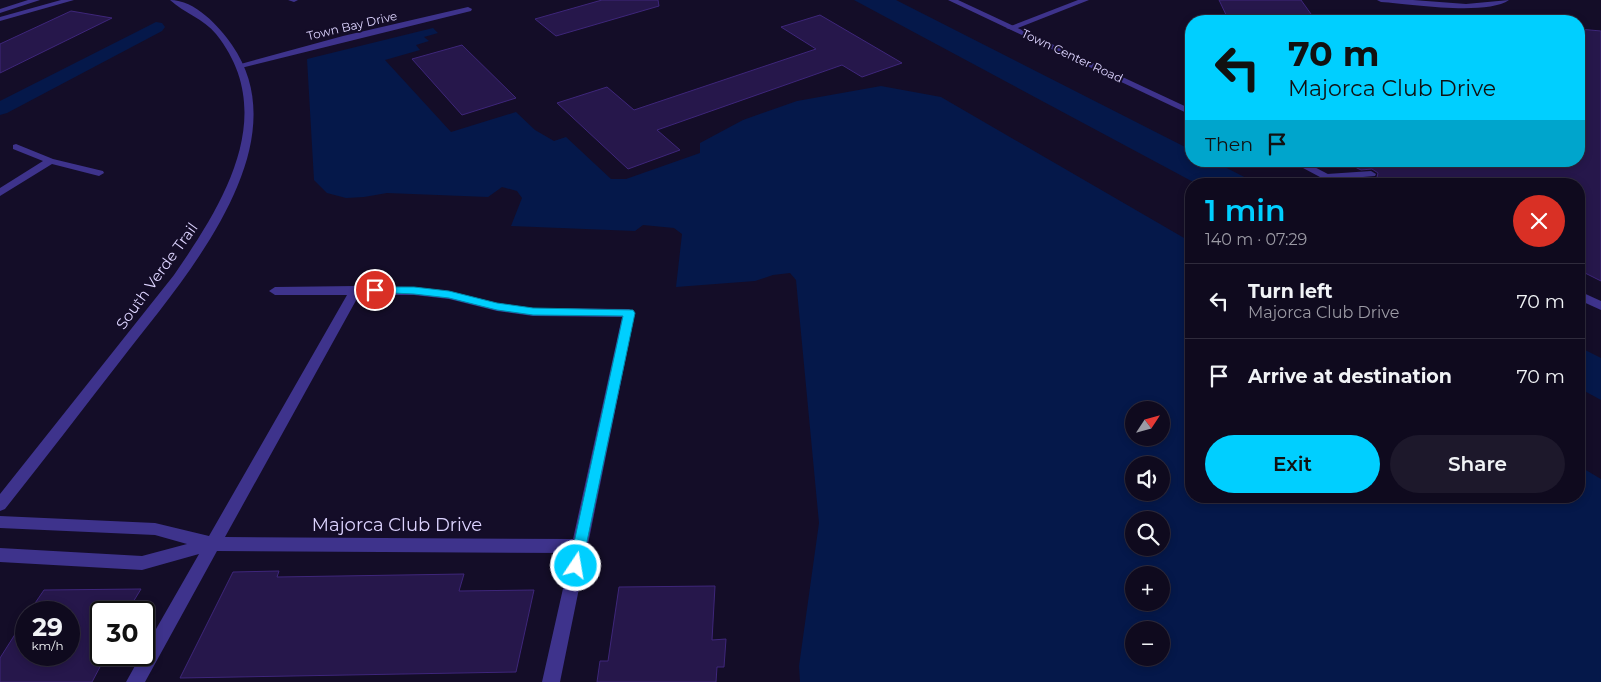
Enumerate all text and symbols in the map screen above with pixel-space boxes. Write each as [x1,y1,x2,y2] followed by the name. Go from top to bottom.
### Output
[305,8,399,43] street label: Town Bay Drive
[1019,25,1125,86] street label: Town Center Road
[1288,32,1379,75] text: 70 m
[1205,35,1270,100] icon: left
[1288,75,1496,102] text: Majorca Club Drive
[1263,130,1291,158] icon: arrive
[1205,133,1253,156] text: Then
[1205,192,1286,229] text: 1 min
[1513,195,1565,247] button: close
[111,219,202,333] street label: South Verde Trail
[1205,230,1307,249] text: 140 m · 07:29
[354,269,396,311] pin
[361,276,389,304] icon: arrive
[1248,280,1333,303] text: Turn left
[1205,287,1233,315] icon: left
[1516,290,1565,313] text: 70 m
[1248,303,1399,322] text: Majorca Club Drive
[1205,362,1233,390] icon: arrive
[1248,365,1452,388] text: Arrive at destination
[1516,365,1565,388] text: 70 m
[1125,401,1170,446] north arrow
[1125,401,1170,666] map controls
[1205,435,1380,493] button: Exit
[1390,435,1565,493] button: Share
[1125,456,1170,501] button: sound
[1125,511,1170,556] button: search
[312,514,482,536] street label: Majorca Club Drive
[549,539,601,591] position arrow
[1125,566,1170,611] button: +
[90,601,155,666] speed limit sign: 30
[32,612,63,642] text: 29
[1125,621,1170,666] button: −
[31,638,64,653] text: km/h

